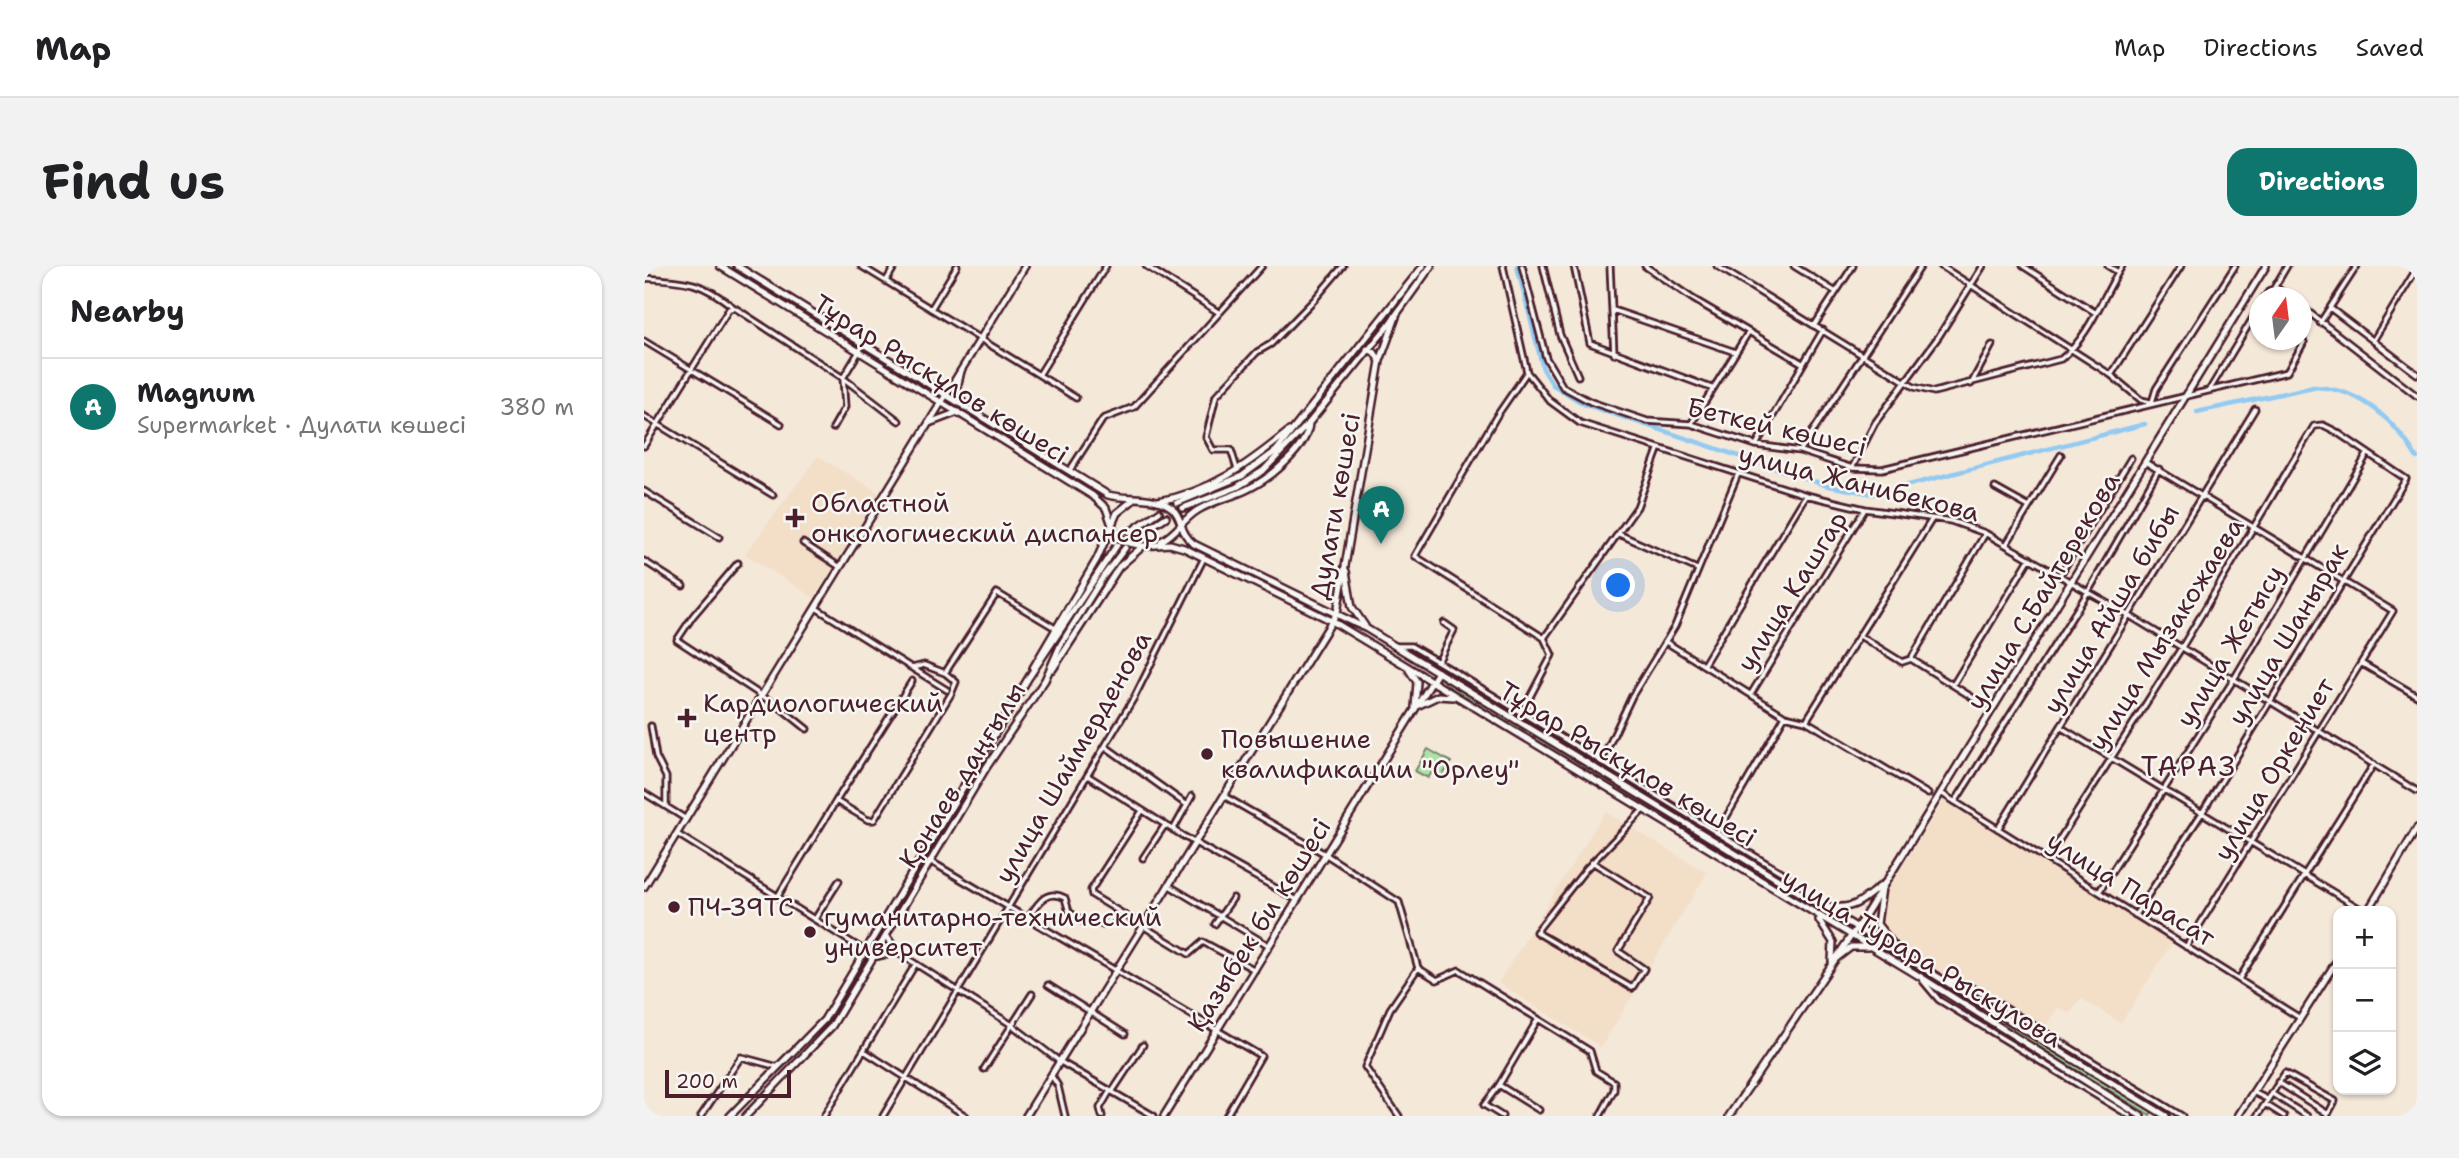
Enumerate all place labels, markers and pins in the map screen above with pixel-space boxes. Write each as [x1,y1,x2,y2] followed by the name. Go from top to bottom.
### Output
[811,485,1158,550] place label: Областной онкологический диспансер
[1358,486,1404,544] pin: A
[785,508,805,528] marker: Областной онкологический диспансер
[703,685,943,750] place label: Кардиологический центр
[677,708,697,728] marker: Кардиологический центр
[1221,721,1520,786] place label: Повышение квалификации "Орлеу"
[1199,746,1215,762] marker: Повышение квалификации "Орлеу"
[688,889,794,924] place label: ПЧ-39ТС
[666,899,682,915] marker: ПЧ-39ТС
[824,899,1162,964] place label: гуманитарно-технический университет
[802,924,818,940] marker: гуманитарно-технический университет

